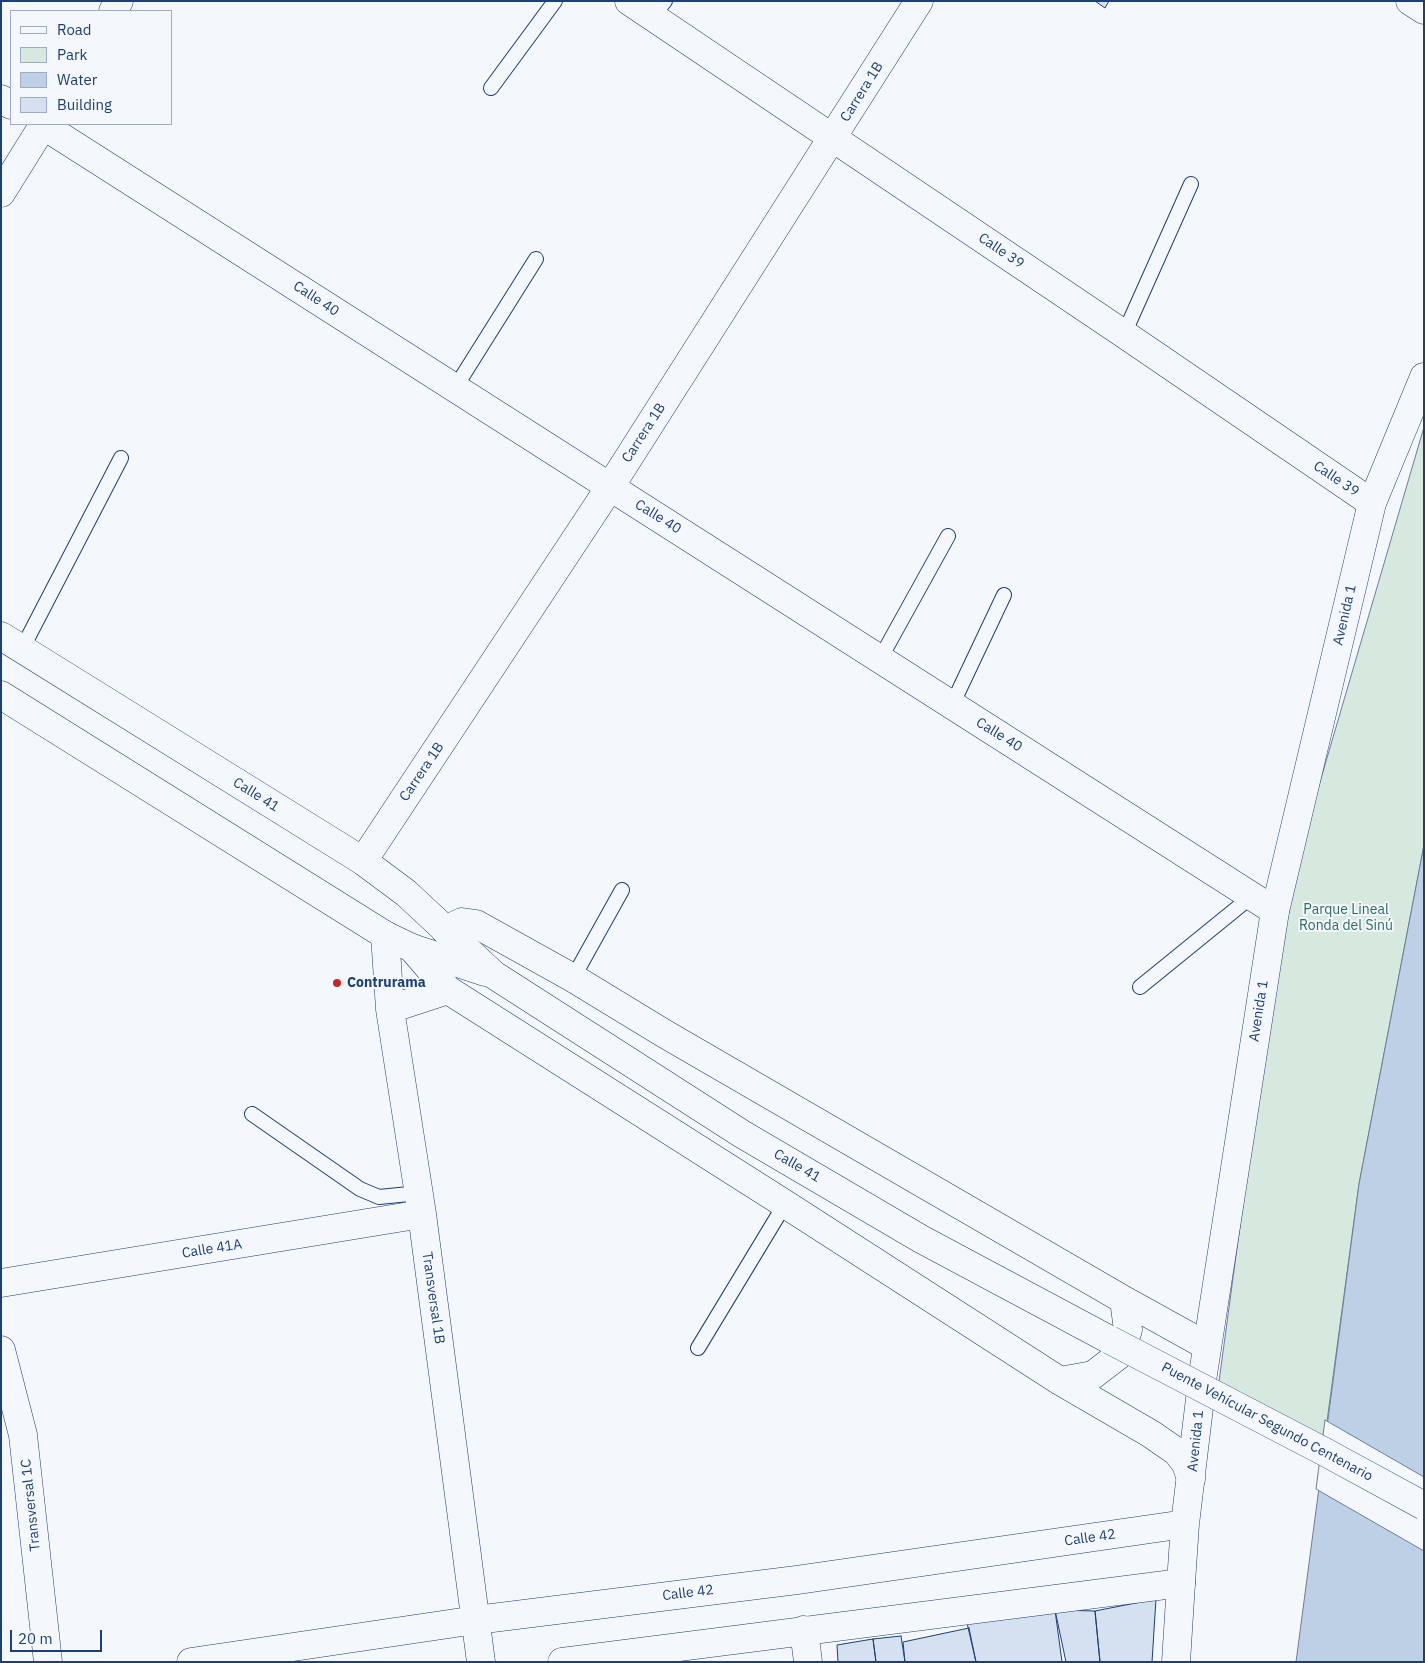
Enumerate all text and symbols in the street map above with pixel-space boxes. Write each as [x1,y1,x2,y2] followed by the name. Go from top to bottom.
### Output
[10,10,172,125] legend
[57,20,92,39] text: Road
[57,45,87,64] text: Park
[837,59,887,125] street label: Carrera 1B
[57,70,97,89] text: Water
[57,95,112,114] text: Building
[975,230,1027,272] street label: Calle 39
[290,278,342,320] street label: Calle 40
[619,400,669,466] street label: Carrera 1B
[1310,458,1362,500] street label: Calle 39
[632,496,684,538] street label: Calle 40
[1330,583,1360,647] street label: Avenida 1
[973,714,1025,756] street label: Calle 40
[396,739,448,805] street label: Carrera 1B
[230,774,282,816] street label: Calle 41
[1299,902,1393,934] park label: Parque Lineal Ronda del Sinú
[347,975,426,991] place label: Contrurama
[331,977,343,989] marker: Contrurama
[1246,979,1272,1043] street label: Avenida 1
[770,1146,824,1186] street label: Calle 41
[181,1236,243,1262] street label: Calle 41A
[418,1251,448,1345] street label: Transversal 1B
[1158,1359,1376,1485] street label: Puente Vehícular Segundo Centenario
[1184,1409,1208,1473] street label: Avenida 1
[18,1458,44,1552] street label: Transversal 1C
[1063,1526,1117,1550] street label: Calle 42
[661,1582,715,1604] street label: Calle 42
[12,1620,105,1652] scale bar
[18,1629,53,1648] text: 20 m

